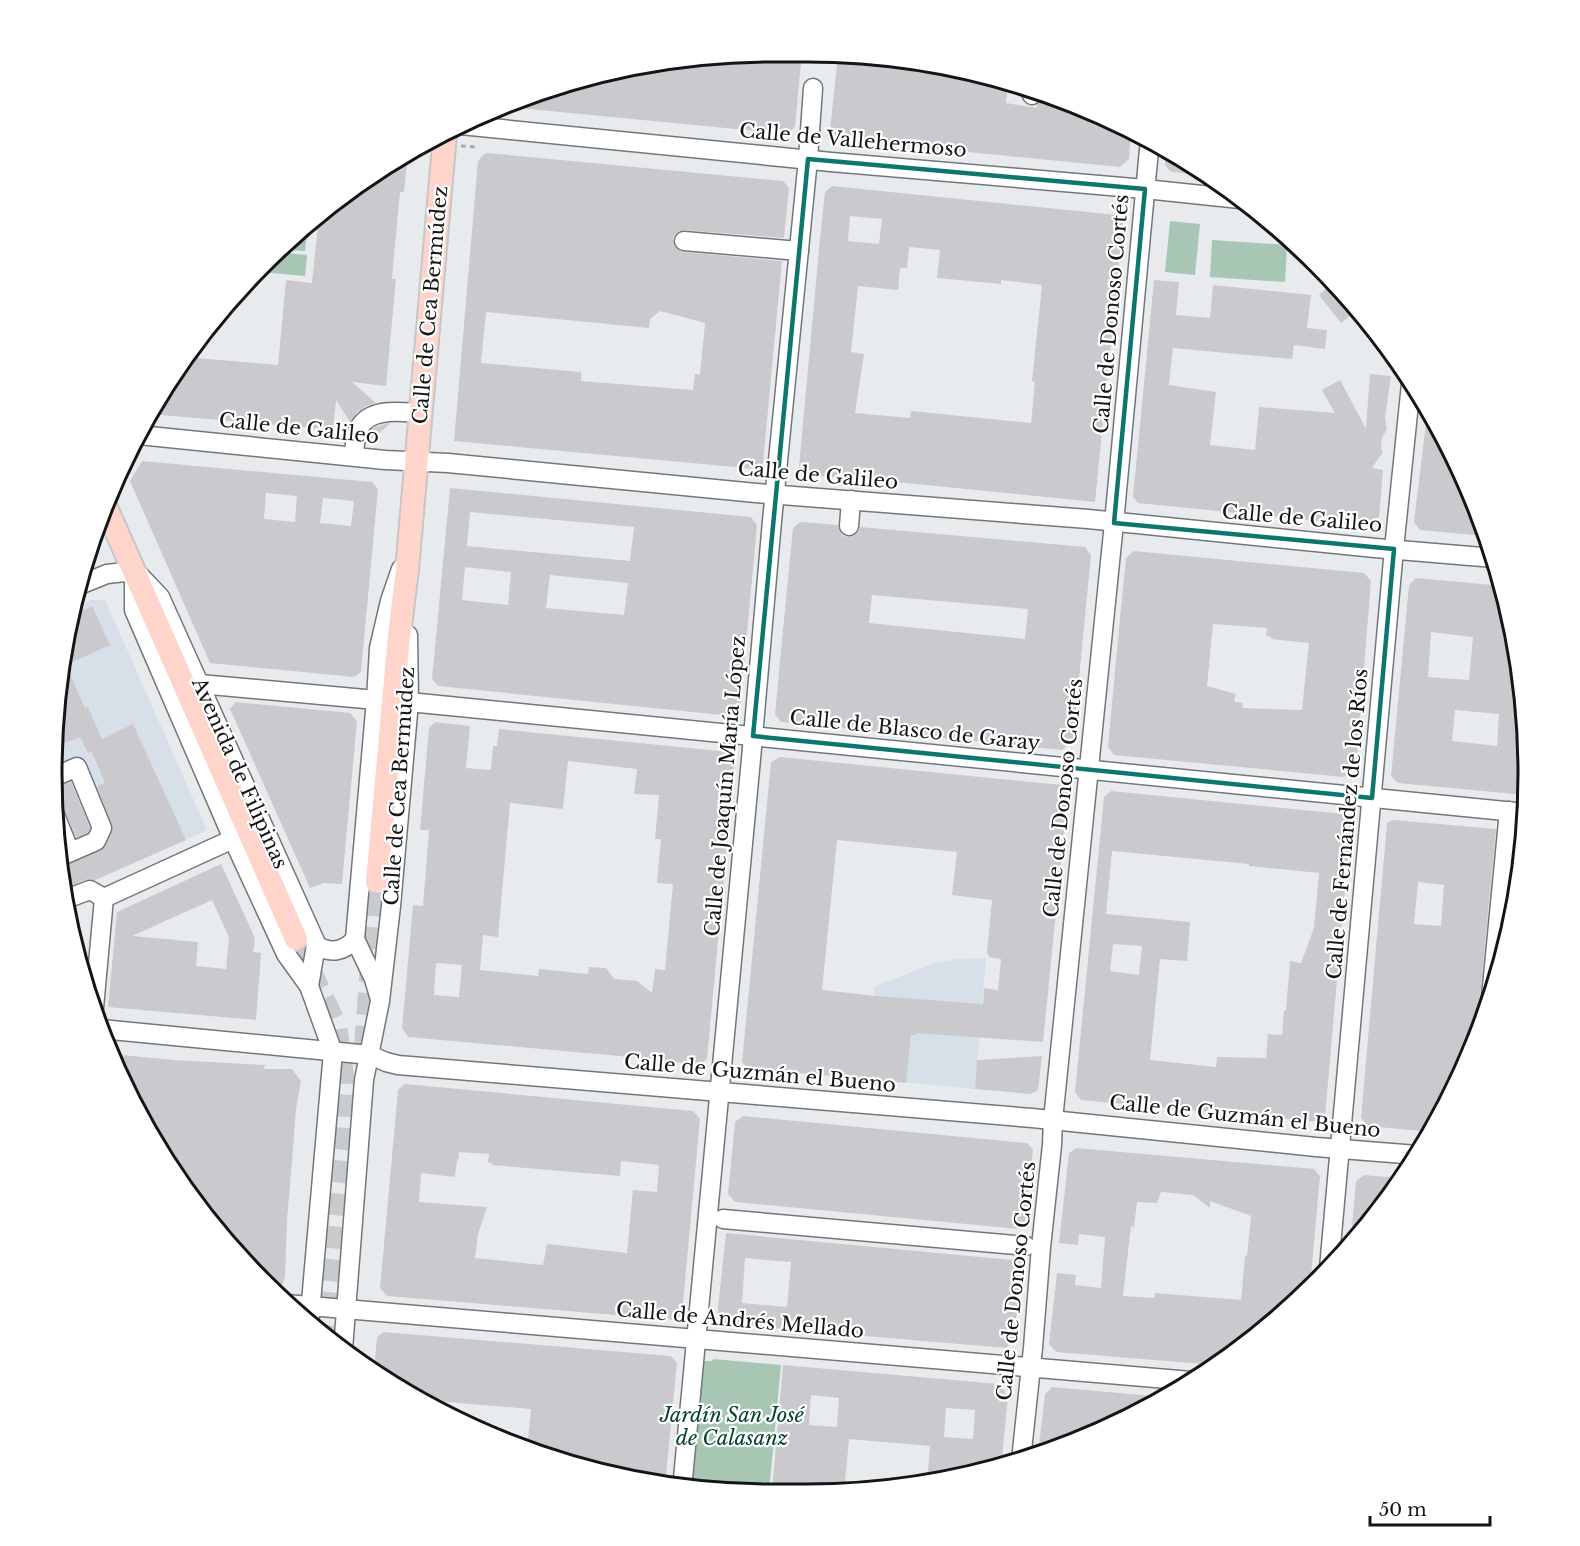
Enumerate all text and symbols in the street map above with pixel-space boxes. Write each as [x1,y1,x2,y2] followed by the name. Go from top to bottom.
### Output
[738,118,968,162] street label: Calle de Vallehermoso
[408,185,452,425] street label: Calle de Cea Bermúdez
[1089,193,1133,435] street label: Calle de Donoso Cortés
[218,408,380,448] street label: Calle de Galileo
[737,456,899,494] street label: Calle de Galileo
[1221,499,1383,537] street label: Calle de Galileo
[700,635,750,937] street label: Calle de Joaquín María López
[379,666,419,906] street label: Calle de Cea Bermúdez
[1321,668,1373,980] street label: Calle de Fernández de los Ríos
[187,673,293,872] street label: Avenida de Filipinas
[1039,677,1087,919] street label: Calle de Donoso Cortés
[789,705,1042,755] street label: Calle de Blasco de Garay
[623,1049,897,1097] street label: Calle de Guzmán el Bueno
[1108,1090,1382,1142] street label: Calle de Guzmán el Bueno
[992,1160,1040,1402] street label: Calle de Donoso Cortés
[615,1297,865,1343] street label: Calle de Andrés Mellado
[659,1403,806,1450] park label: Jardín San José de Calasanz
[1370,1489,1490,1527] scale bar
[1379,1499,1427,1521] text: 50 m

